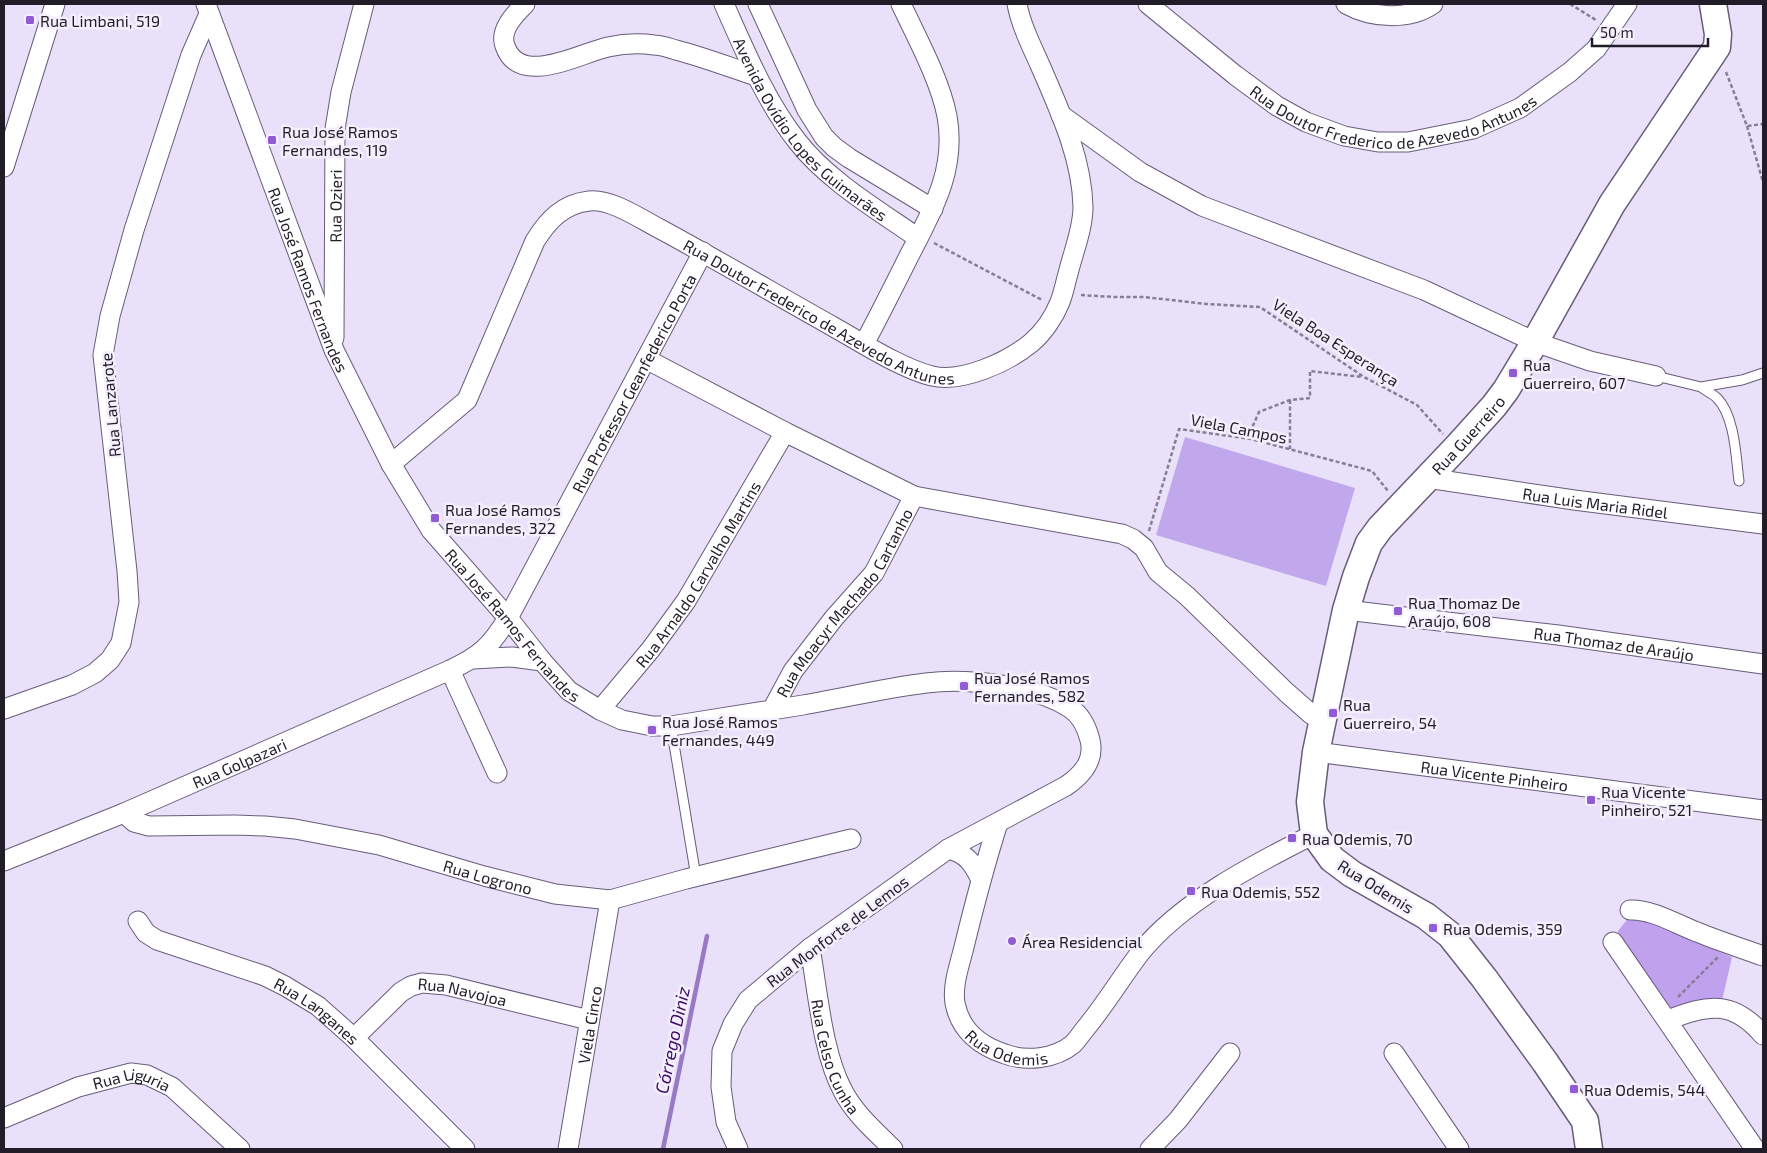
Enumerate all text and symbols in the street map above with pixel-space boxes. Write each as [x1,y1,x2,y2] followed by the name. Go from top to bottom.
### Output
[40,11,160,30] place label: Rua Limbani, 519
[24,14,36,26] marker: Rua Limbani, 519
[1592,15,1708,47] scale bar
[1600,23,1634,41] text: 50 m
[731,34,891,224] street label: Avenida Ovídio Lopes Guimarães
[1241,73,1545,103] street label: Rua Doutor Frederico de Azevedo Antunes
[1247,80,1540,152] text: Rua Doutor Frederico de Azevedo Antunes
[282,122,398,159] place label: Rua José Ramos Fernandes, 119
[266,134,278,146] marker: Rua José Ramos Fernandes, 119
[325,169,344,243] street label: Rua Ozieri
[265,184,353,375] street label: Rua José Ramos Fernandes
[681,234,955,387] street label: Rua Doutor Frederico de Azevedo Antunes
[567,270,699,496] street label: Rua Professor Geanfederico Porta
[1269,294,1403,391] street label: Viela Boa Esperança
[96,352,124,458] street label: Rua Lanzarote
[1523,355,1625,392] place label: Rua Guerreiro, 607
[1507,367,1519,379] marker: Rua Guerreiro, 607
[1427,392,1508,478] street label: Rua Guerreiro
[1189,409,1289,447] street label: Viela Campos
[631,477,764,670] street label: Rua Arnaldo Carvalho Martins
[1521,483,1669,521] street label: Rua Luis Maria Ridel
[445,500,561,537] place label: Rua José Ramos Fernandes, 322
[771,505,916,700] street label: Rua Moacyr Machado Cartanho
[429,512,441,524] marker: Rua José Ramos Fernandes, 322
[442,544,584,705] street label: Rua José Ramos Fernandes
[1408,593,1520,631] place label: Rua Thomaz De Araújo, 608
[1392,605,1404,617] marker: Rua Thomaz De Araújo, 608
[1533,623,1695,664] street label: Rua Thomaz de Araújo
[974,668,1090,705] place label: Rua José Ramos Fernandes, 582
[958,680,970,692] marker: Rua José Ramos Fernandes, 582
[1343,695,1437,732] place label: Rua Guerreiro, 54
[1327,707,1339,719] marker: Rua Guerreiro, 54
[662,712,778,749] place label: Rua José Ramos Fernandes, 449
[646,724,658,736] marker: Rua José Ramos Fernandes, 449
[189,734,289,791] street label: Rua Golpazari
[1420,756,1569,794] street label: Rua Vicente Pinheiro
[1601,782,1692,819] place label: Rua Vicente Pinheiro, 521
[1585,794,1597,806] marker: Rua Vicente Pinheiro, 521
[1302,829,1413,848] place label: Rua Odemis, 70
[1286,832,1298,844] marker: Rua Odemis, 70
[441,855,534,897] street label: Rua Logrono
[1335,855,1417,917] street label: Rua Odemis
[762,871,912,991] street label: Rua Monforte de Lemos
[1201,882,1320,901] place label: Rua Odemis, 552
[1185,885,1197,897] marker: Rua Odemis, 552
[1443,919,1563,938] place label: Rua Odemis, 359
[1427,922,1439,934] marker: Rua Odemis, 359
[1022,932,1142,951] place label: Área Residencial
[1006,935,1018,947] marker: Área Residencial
[271,973,364,1048] street label: Rua Langanes
[417,973,509,1009] street label: Rua Navojoa
[573,984,605,1065] street label: Viela Cinco
[650,984,694,1096] water label: Córrego Diniz
[809,998,864,1117] street label: Rua Celso Cunha
[962,1025,1049,1068] street label: Rua Odemis
[90,1064,174,1094] street label: Rua Liguria
[1584,1080,1706,1099] place label: Rua Odemis, 544
[1568,1083,1580,1095] marker: Rua Odemis, 544

